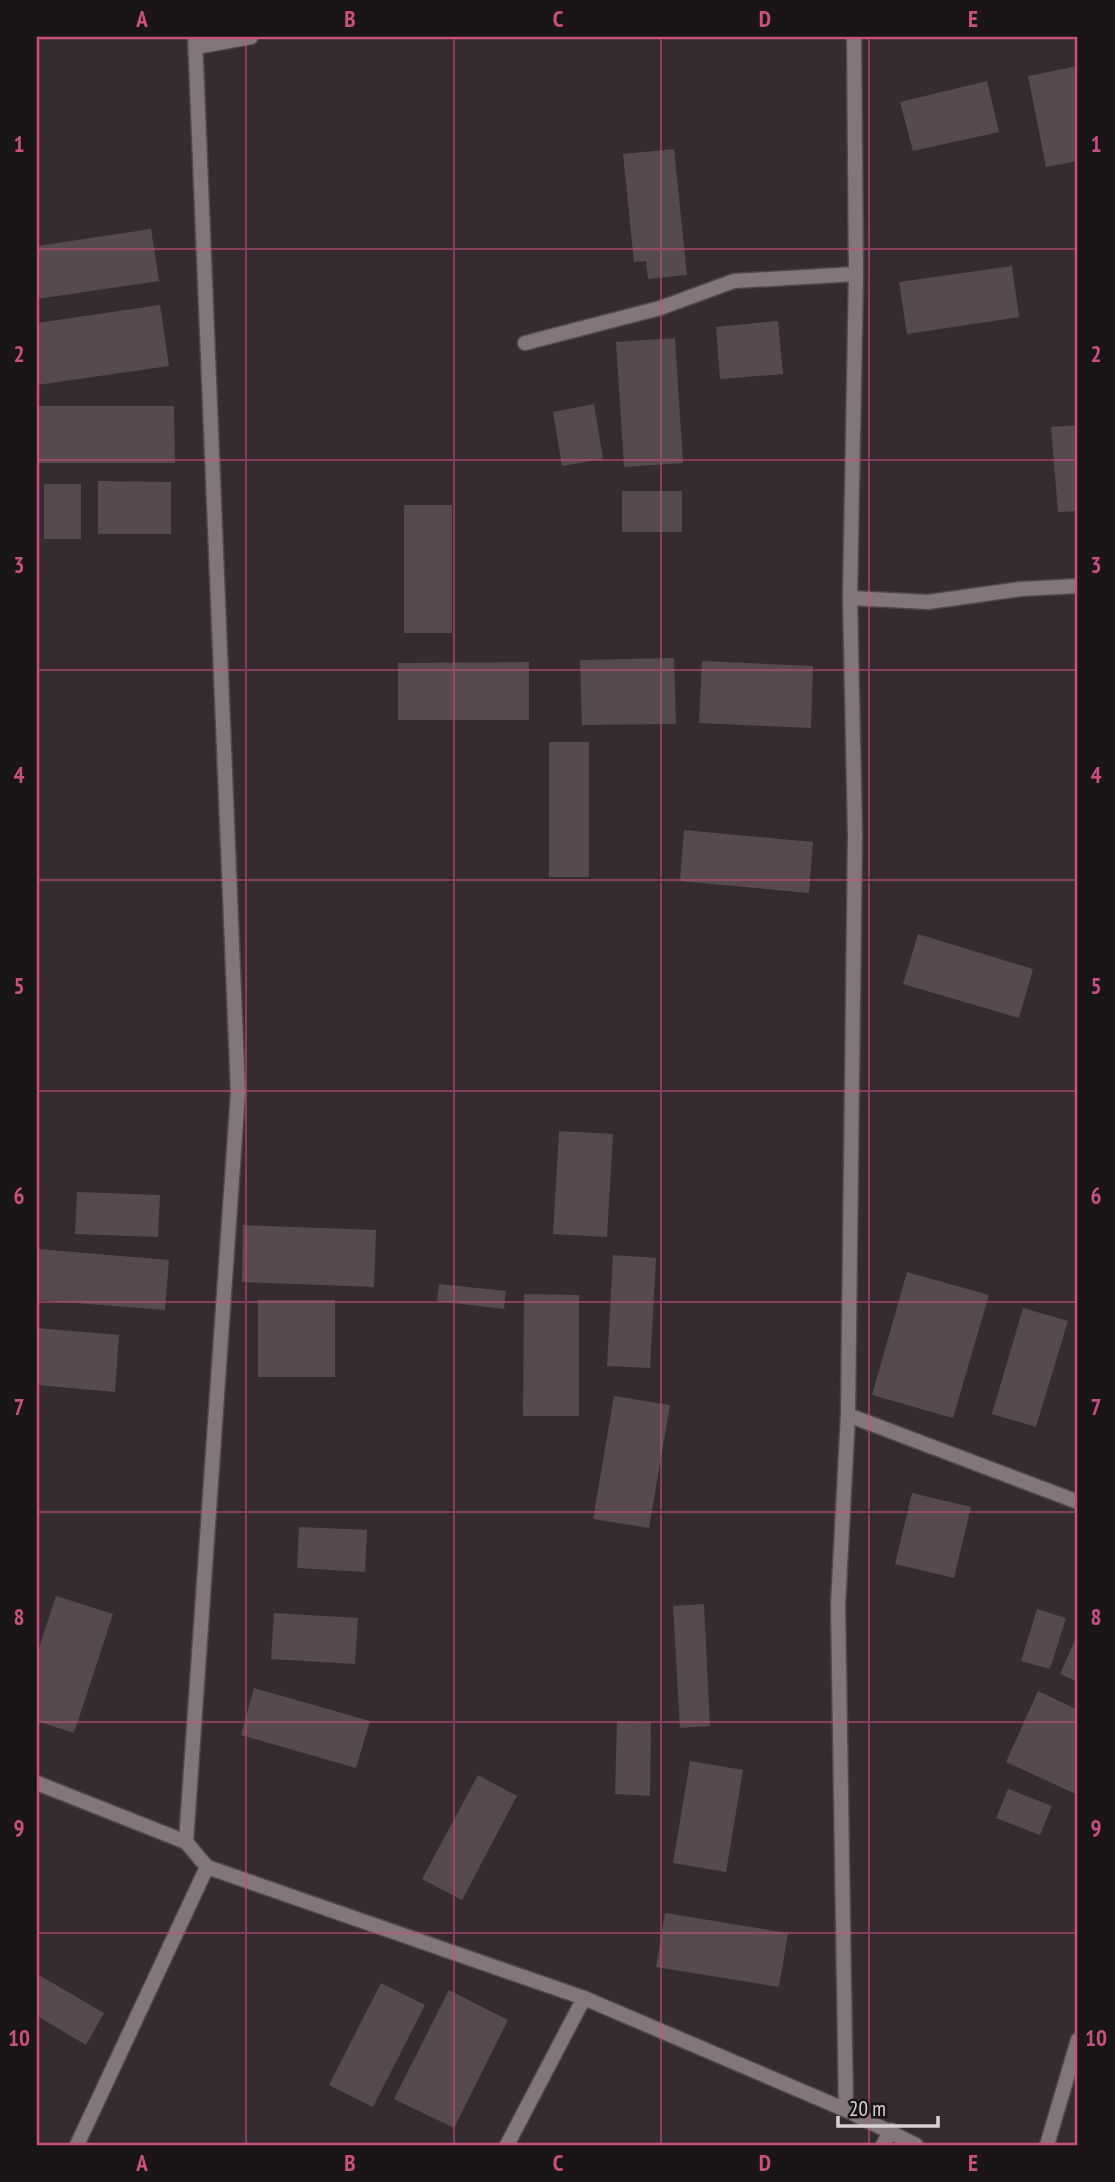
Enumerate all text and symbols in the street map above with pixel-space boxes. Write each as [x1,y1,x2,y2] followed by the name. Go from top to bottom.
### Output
[135,4,148,33] text: A
[344,4,356,33] text: B
[553,4,564,33] text: C
[759,4,771,33] text: D
[968,4,978,33] text: E
[14,129,25,158] text: 1
[1091,129,1102,158] text: 1
[14,339,25,368] text: 2
[1091,339,1102,368] text: 2
[14,550,25,579] text: 3
[1091,550,1102,579] text: 3
[14,760,25,789] text: 4
[1091,760,1102,789] text: 4
[14,971,25,1000] text: 5
[1091,971,1102,1000] text: 5
[14,1181,25,1210] text: 6
[1091,1181,1102,1210] text: 6
[14,1392,25,1421] text: 7
[1091,1392,1102,1421] text: 7
[14,1602,25,1631] text: 8
[1091,1602,1102,1631] text: 8
[14,1813,25,1842] text: 9
[1091,1813,1102,1842] text: 9
[8,2023,30,2052] text: 10
[1085,2023,1107,2052] text: 10
[838,2084,938,2128] scale bar
[849,2095,886,2122] text: 20 m
[135,2148,148,2177] text: A
[344,2148,356,2177] text: B
[553,2148,564,2177] text: C
[759,2148,771,2177] text: D
[968,2148,978,2177] text: E

